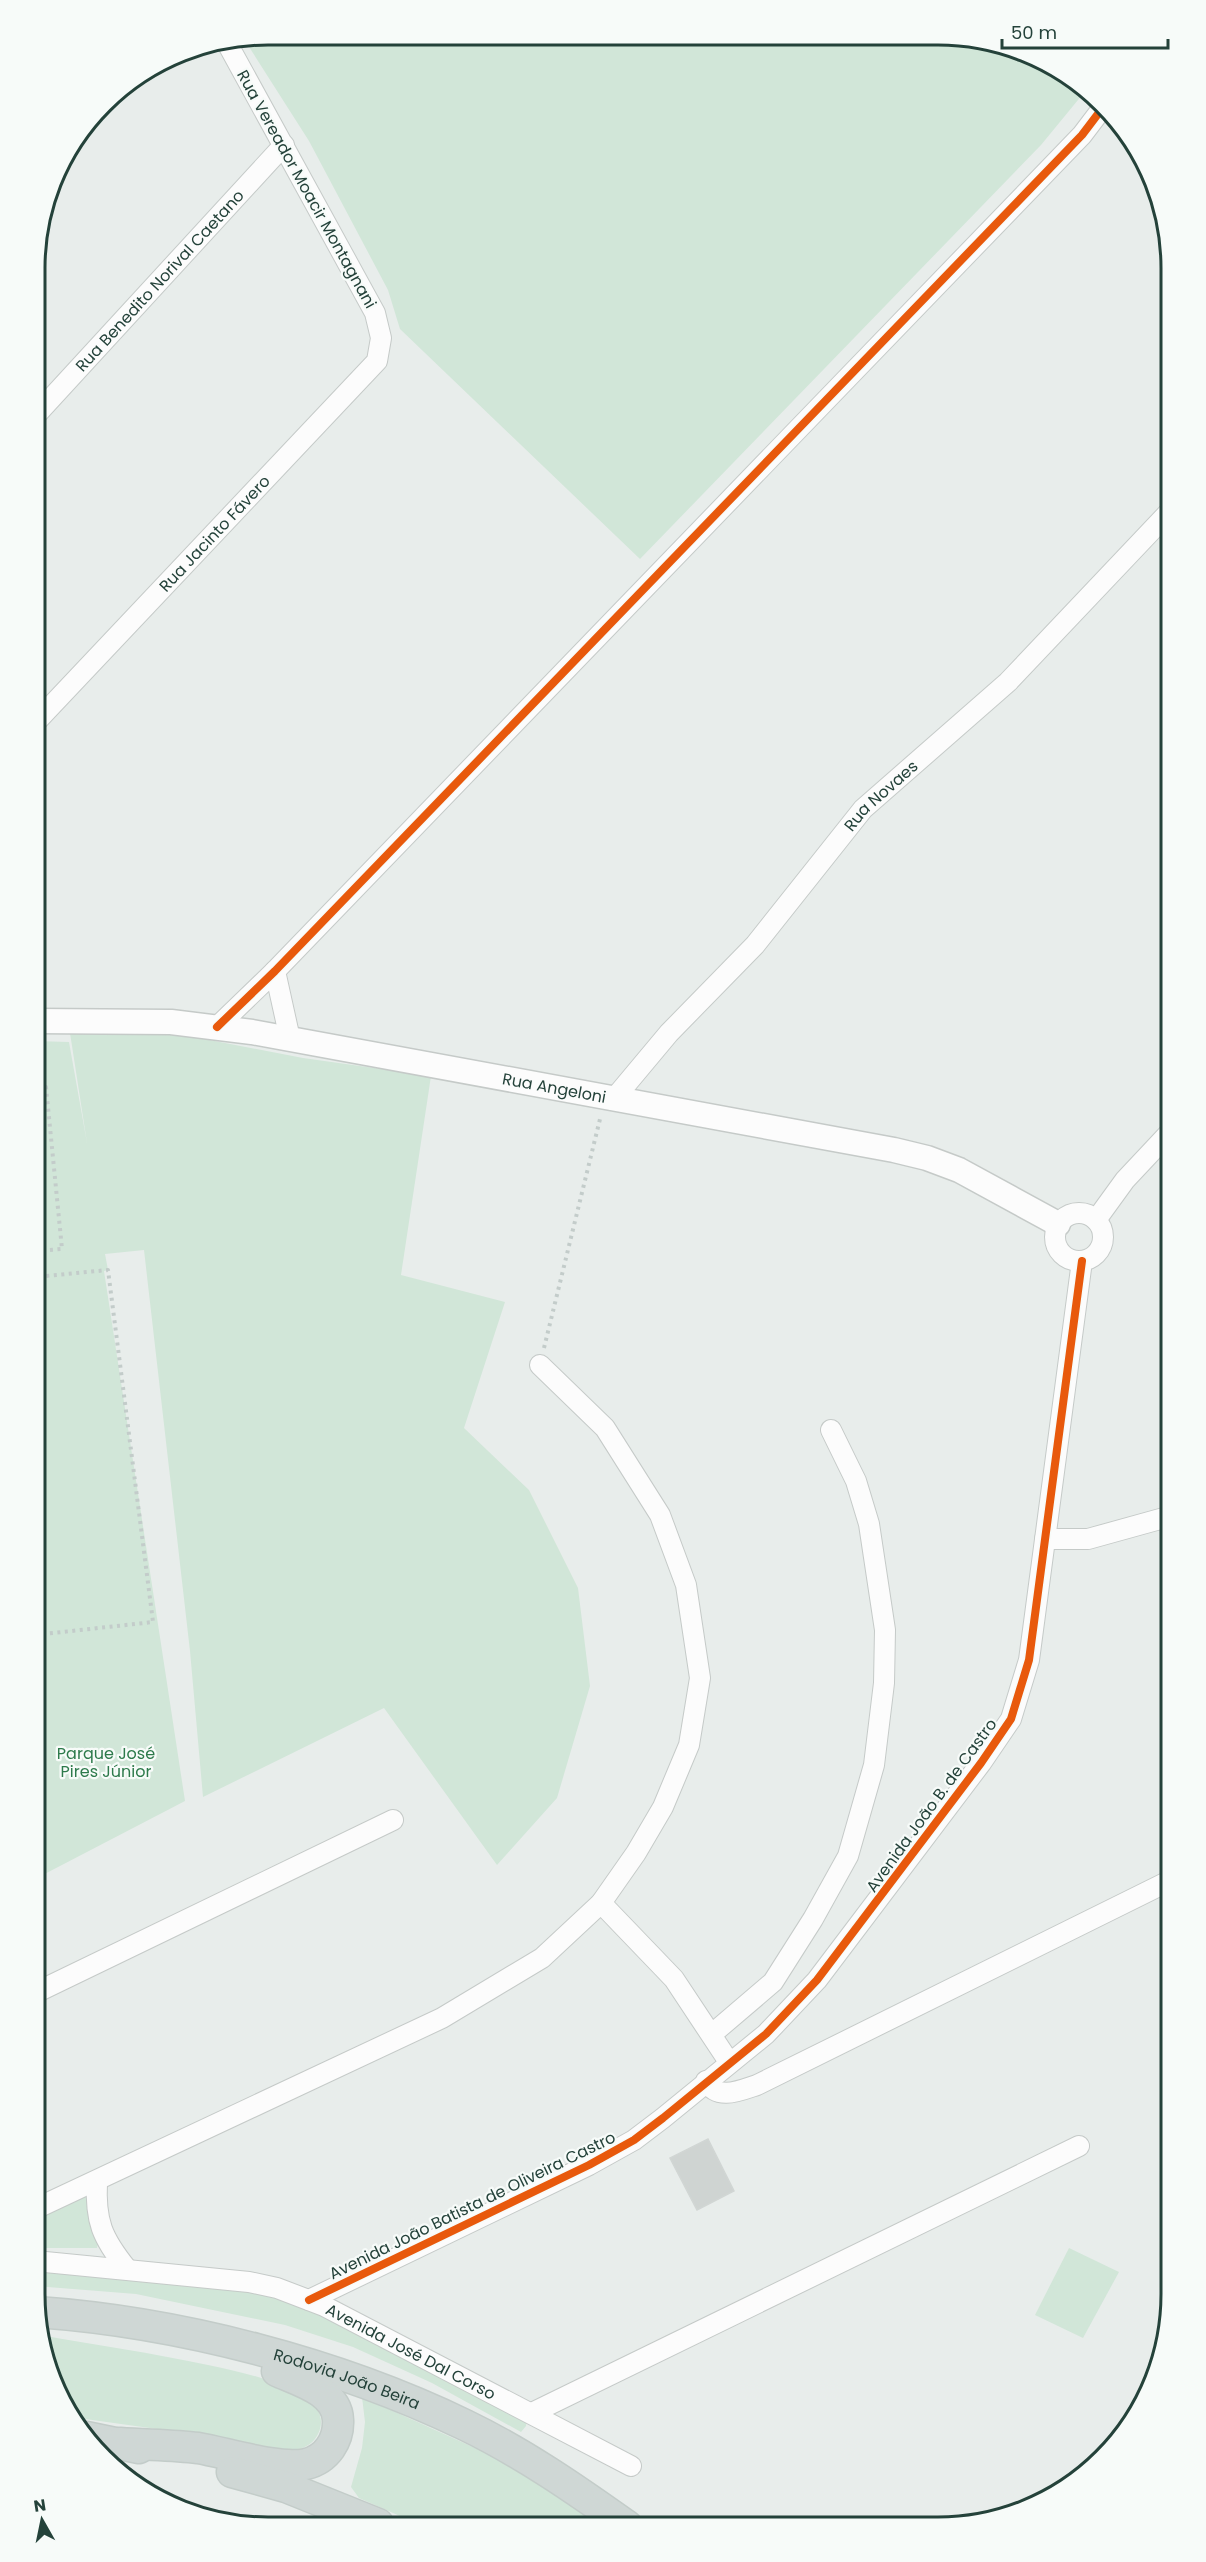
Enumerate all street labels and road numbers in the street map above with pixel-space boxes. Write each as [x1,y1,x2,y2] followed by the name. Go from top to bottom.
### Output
[231,66,382,313] street label: Rua Vereador Moacir Montagnani
[70,185,249,377] street label: Rua Benedito Norival Caetano
[154,470,275,597] street label: Rua Jacinto Fávero
[839,755,923,836] street label: Rua Novaes
[500,1067,608,1109] street label: Rua Angeloni
[860,1714,1002,1897] street label: Avenida João B. de Castro
[325,2126,619,2285] street label: Avenida João Batista de Oliveira Castro
[322,2298,500,2406] street label: Avenida José Dal Corso
[271,2343,423,2415] street label: Rodovia João Beira

